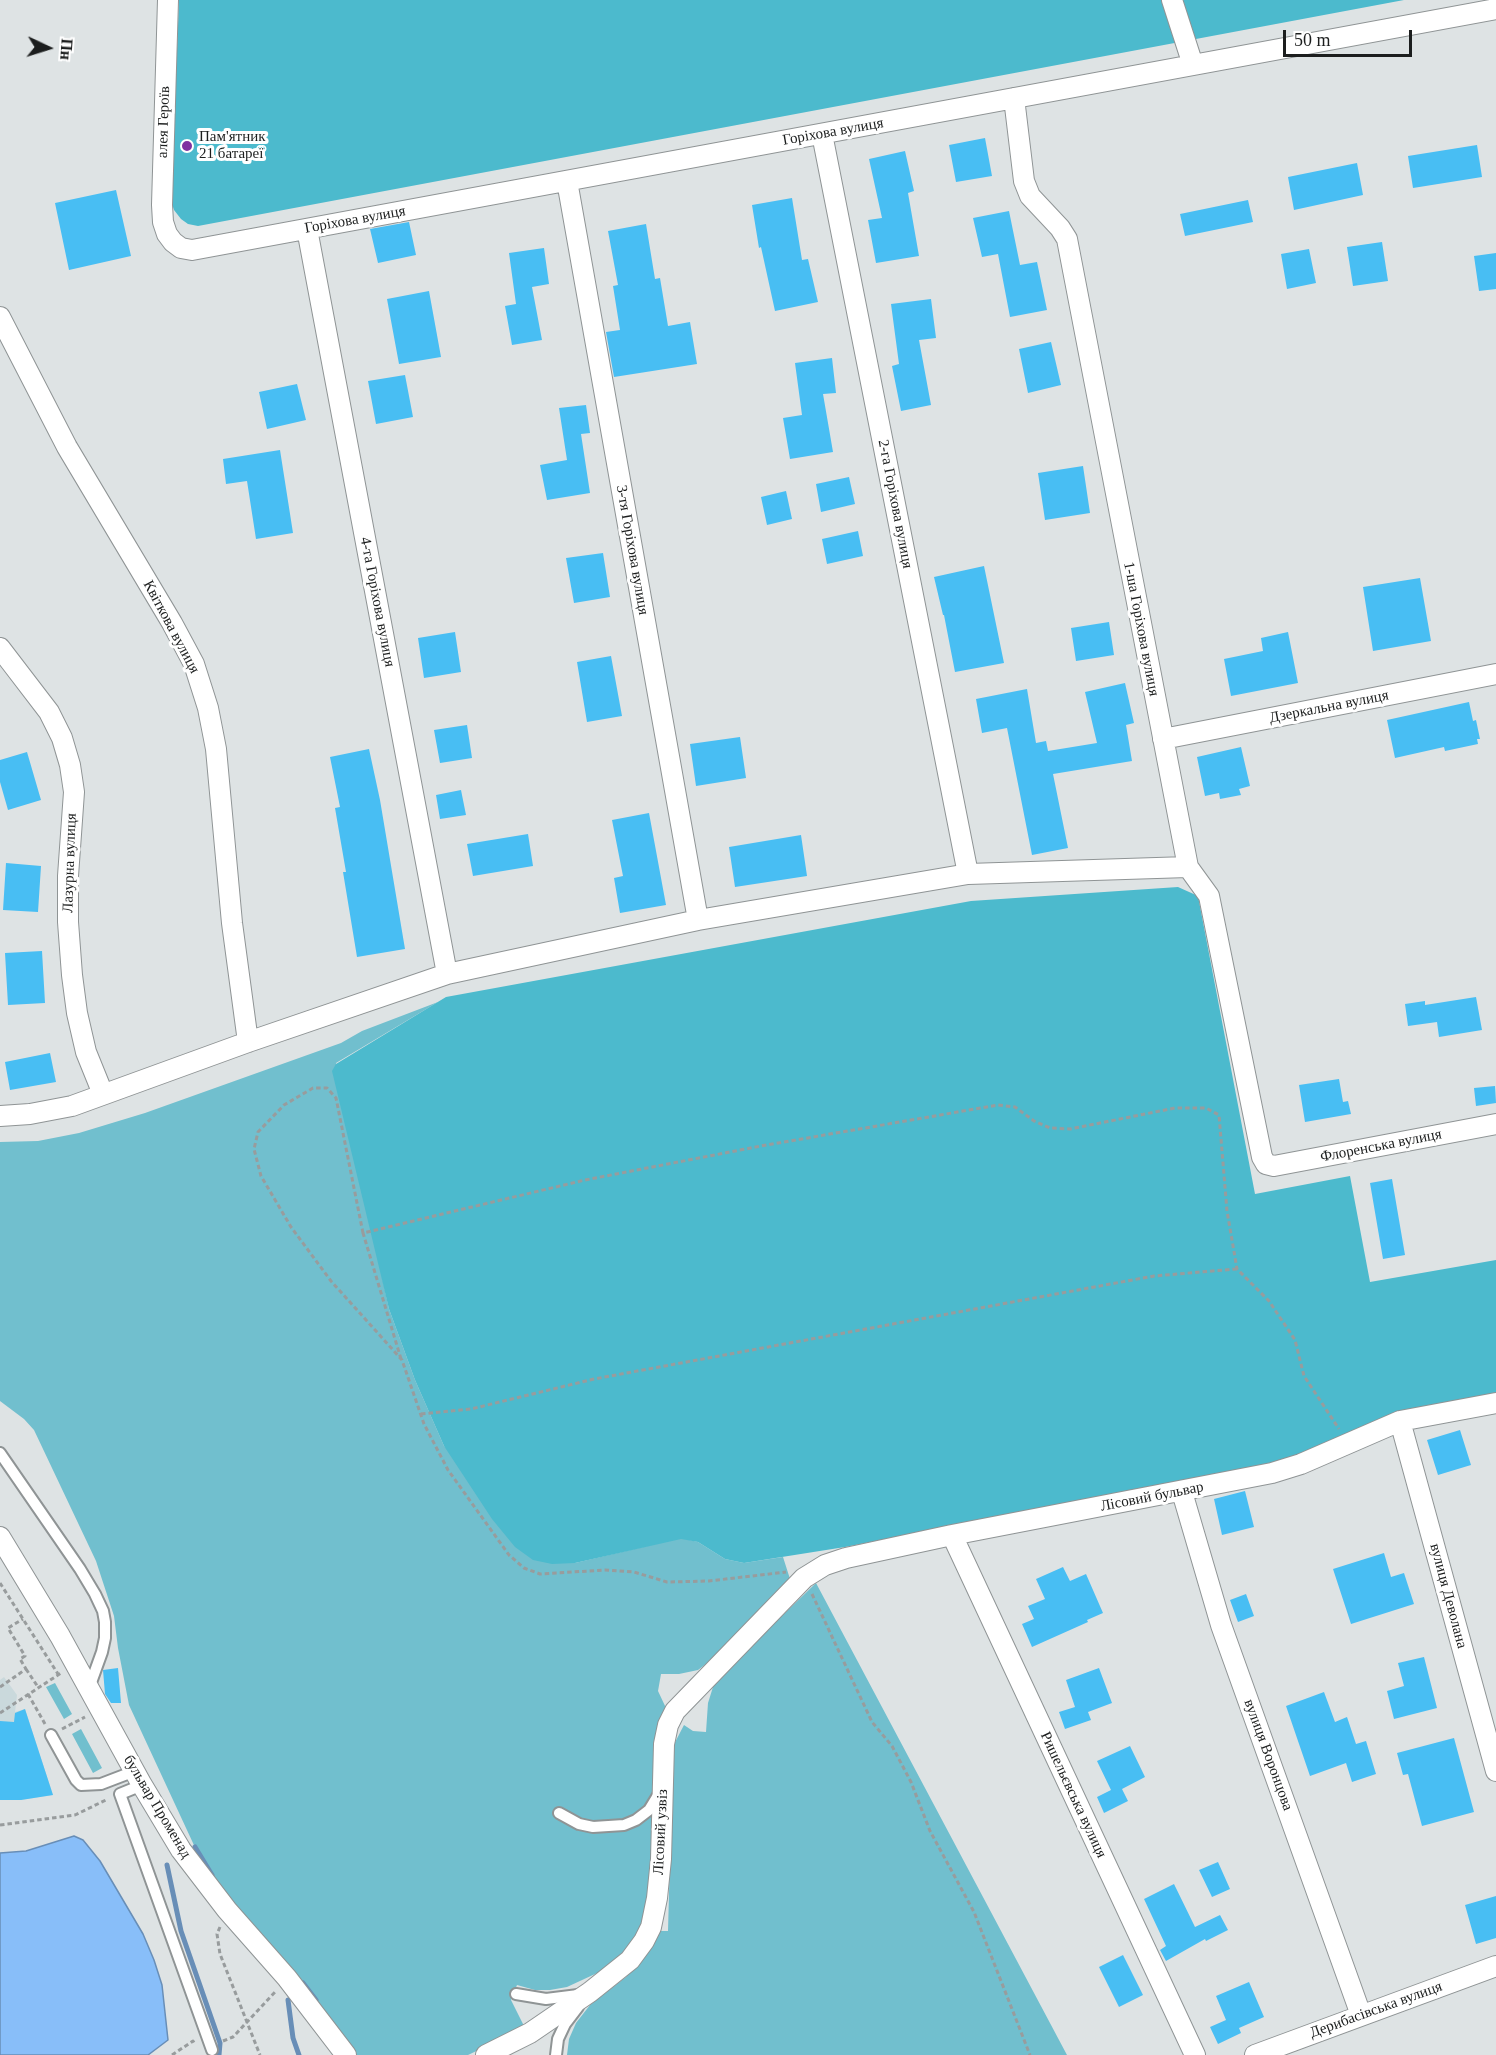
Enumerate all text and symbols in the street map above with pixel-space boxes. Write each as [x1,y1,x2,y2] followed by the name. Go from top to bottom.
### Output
[18,18,78,78] north arrow
[1286,18,1415,56] scale bar
[1294,30,1331,50] text: 50 m
[57,38,76,61] text: Пн
[154,86,174,158] street label: алея Героїв
[781,114,885,150] street label: Горіхова вулиця
[199,128,265,163] place label: Пам'ятник 21 батареї
[180,139,194,153] marker: Пам'ятник 21 батареї
[303,202,407,238] street label: Горіхова вулиця
[874,438,916,570] street label: 2-га Горіхова вулиця
[612,484,652,616] street label: 3-тя Горіхова вулиця
[356,536,398,668] street label: 4-та Горіхова вулиця
[1119,560,1163,698] street label: 1-ша Горіхова вулиця
[139,577,203,677] street label: Квіткова вулиця
[1268,687,1390,727] street label: Дзеркальна вулиця
[59,813,81,913] street label: Лазурна вулиця
[1319,1125,1443,1167] street label: Флоренська вулиця
[1099,1478,1205,1516] street label: Лісовий бульвар
[1425,1542,1471,1650] street label: вулиця Деволана
[1240,1697,1296,1813] street label: вулиця Воронцова
[1036,1729,1110,1861] street label: Ришельєвська вулиця
[119,1752,195,1862] street label: бульвар Променад
[650,1789,672,1875] street label: Лісовий узвіз
[1307,1978,1445,2042] street label: Дерибасівська вулиця

